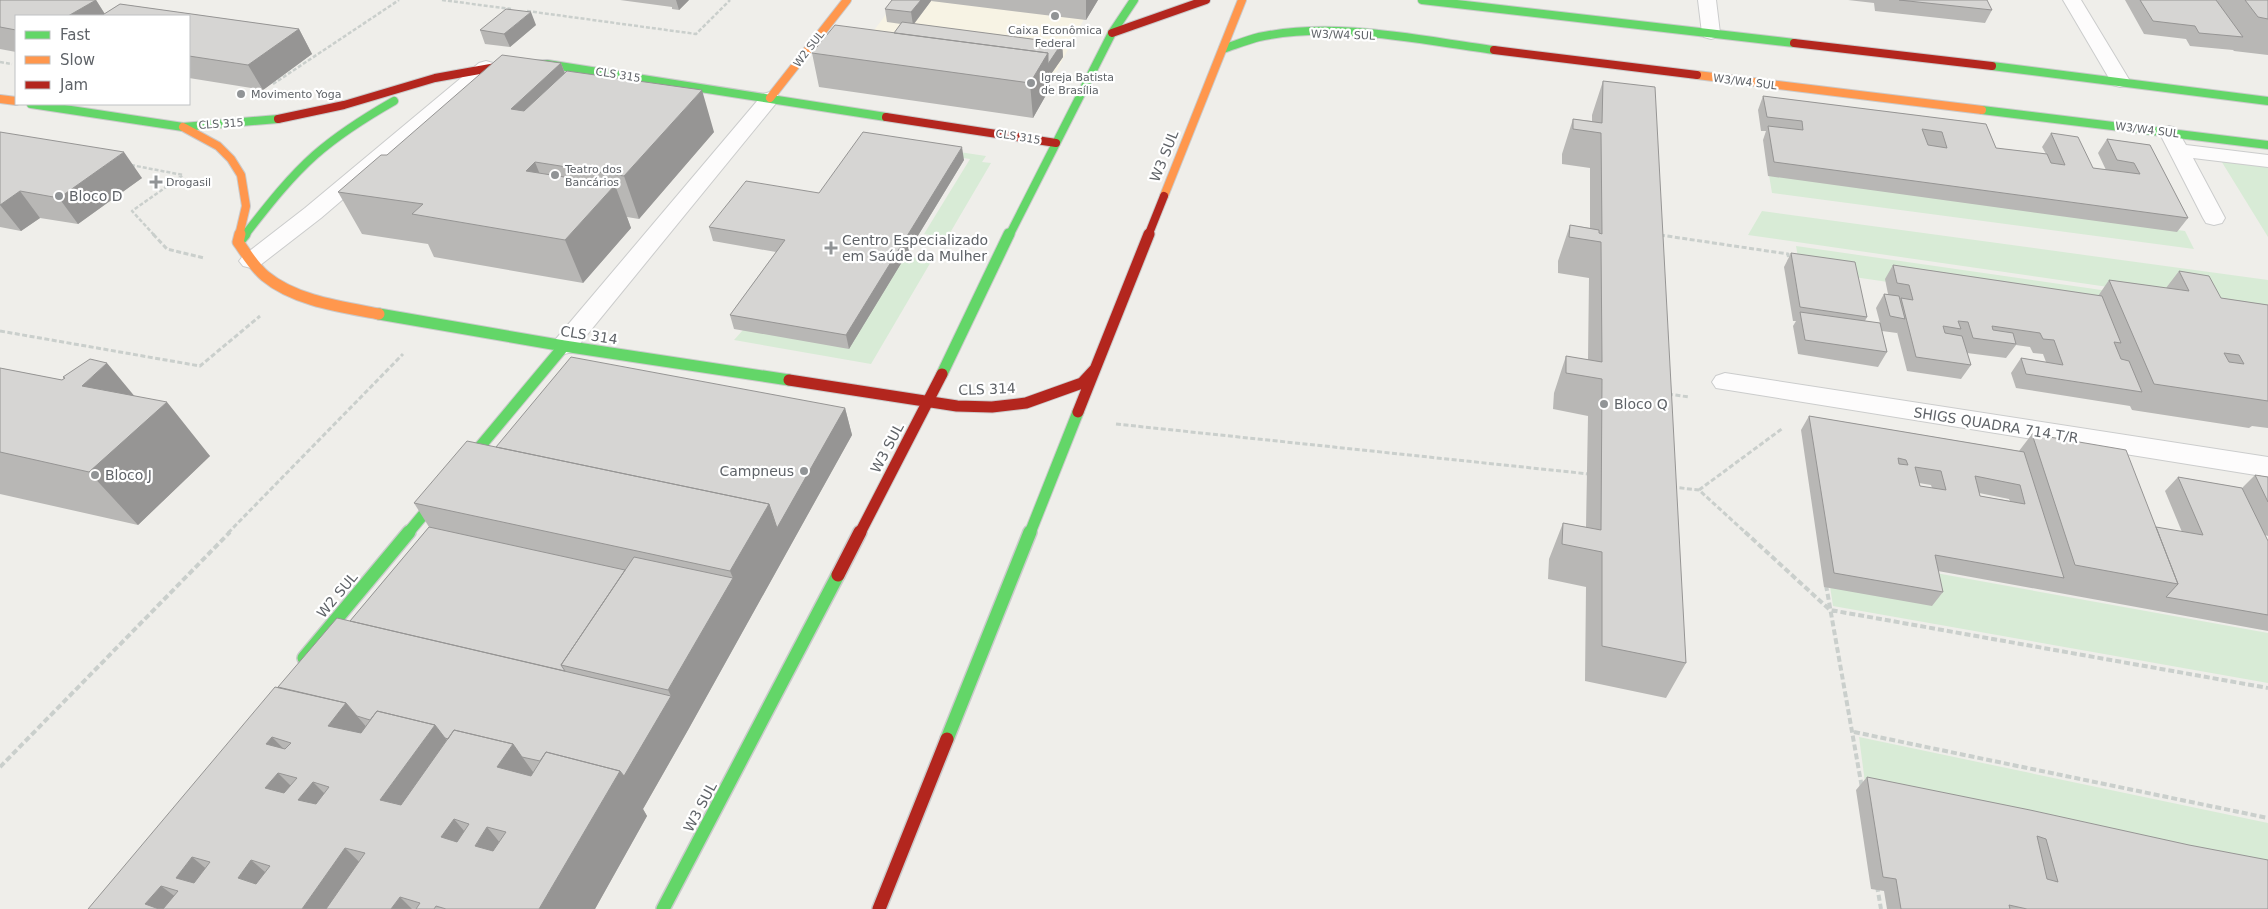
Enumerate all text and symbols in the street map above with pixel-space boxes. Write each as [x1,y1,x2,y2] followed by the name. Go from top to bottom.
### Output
[1049,10,1061,22] marker: Caixa Econômica Federal
[15,15,190,105] legend
[1008,24,1102,50] place label: Caixa Econômica Federal
[60,26,90,44] text: Fast
[1311,27,1376,43] street label: W3/W4 SUL
[791,28,828,70] street label: W2 SUL
[60,51,95,69] text: Slow
[595,65,641,85] street label: CLS 315
[1041,71,1114,97] place label: Igreja Batista de Brasília
[1712,72,1778,92] street label: W3/W4 SUL
[59,76,88,94] text: Jam
[1025,77,1037,89] marker: Igreja Batista de Brasília
[235,88,247,100] marker: Movimento Yoga
[251,88,342,101] place label: Movimento Yoga
[198,116,244,132] street label: CLS 315
[2114,120,2180,140] street label: W3/W4 SUL
[995,127,1041,147] street label: CLS 315
[1146,128,1182,184] street label: W3 SUL
[564,163,622,189] place label: Teatro dos Bancários
[549,169,561,181] marker: Teatro dos Bancários
[150,176,162,188] marker: Drogasil
[166,176,211,189] place label: Drogasil
[69,188,123,204] place label: Bloco D
[53,190,65,202] marker: Bloco D
[842,232,988,264] place label: Centro Especializado em Saúde da Mulher
[824,241,838,255] marker: Centro Especializado em Saúde da Mulher
[559,323,619,347] street label: CLS 314
[958,380,1016,398] street label: CLS 314
[1614,396,1668,412] place label: Bloco Q
[1598,398,1610,410] marker: Bloco Q
[1912,404,2080,446] street label: SHIGS QUADRA 714 T/R
[867,420,907,476] street label: W3 SUL
[719,463,794,479] place label: Campneus
[798,465,810,477] marker: Campneus
[105,467,152,483] place label: Bloco J
[89,469,101,481] marker: Bloco J
[313,569,361,621] street label: W2 SUL
[680,779,720,835] street label: W3 SUL

